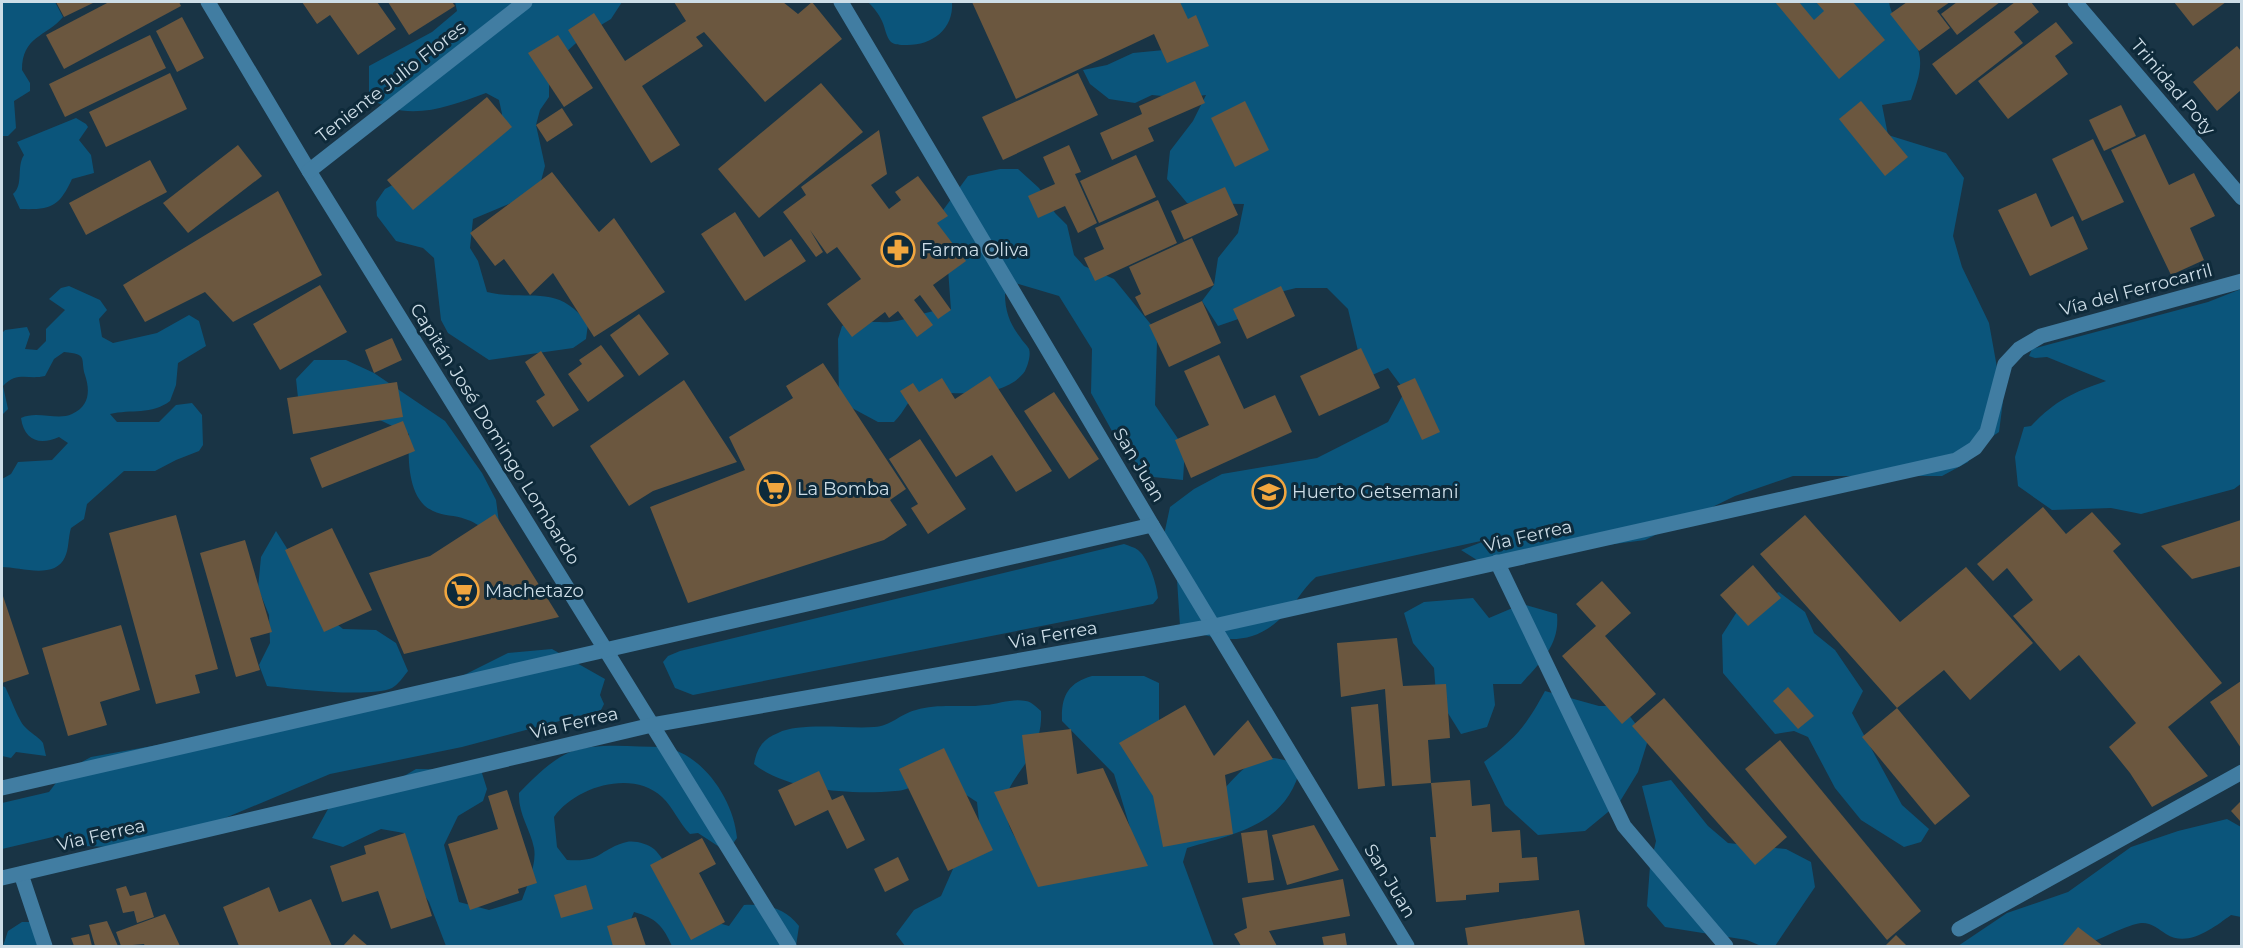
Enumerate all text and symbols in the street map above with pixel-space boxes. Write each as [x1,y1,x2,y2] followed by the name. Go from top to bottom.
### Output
[312,17,470,147] street label: Teniente Julio Flores
[2126,34,2220,140] street label: Trinidad Poty
[880,232,916,268] pharmacy icon: Farma Oliva
[921,239,1029,261] place label: Farma Oliva
[2057,259,2215,321] street label: Vía del Ferrocarril
[405,299,585,569] street label: Capitán José Domingo Lombardo
[1108,424,1170,506] street label: San Juan
[756,471,792,507] supermarket icon: La Bomba
[1251,474,1287,510] school or university icon: Huerto Getsemani
[797,478,890,500] place label: La Bomba
[1292,481,1459,503] place label: Huerto Getsemani
[1482,515,1574,557] street label: Via Ferrea
[444,573,480,609] supermarket icon: Machetazo
[485,580,584,602] place label: Machetazo
[1007,616,1099,654] street label: Via Ferrea
[528,702,620,744] street label: Via Ferrea
[55,814,147,856] street label: Via Ferrea
[1359,840,1421,922] street label: San Juan

